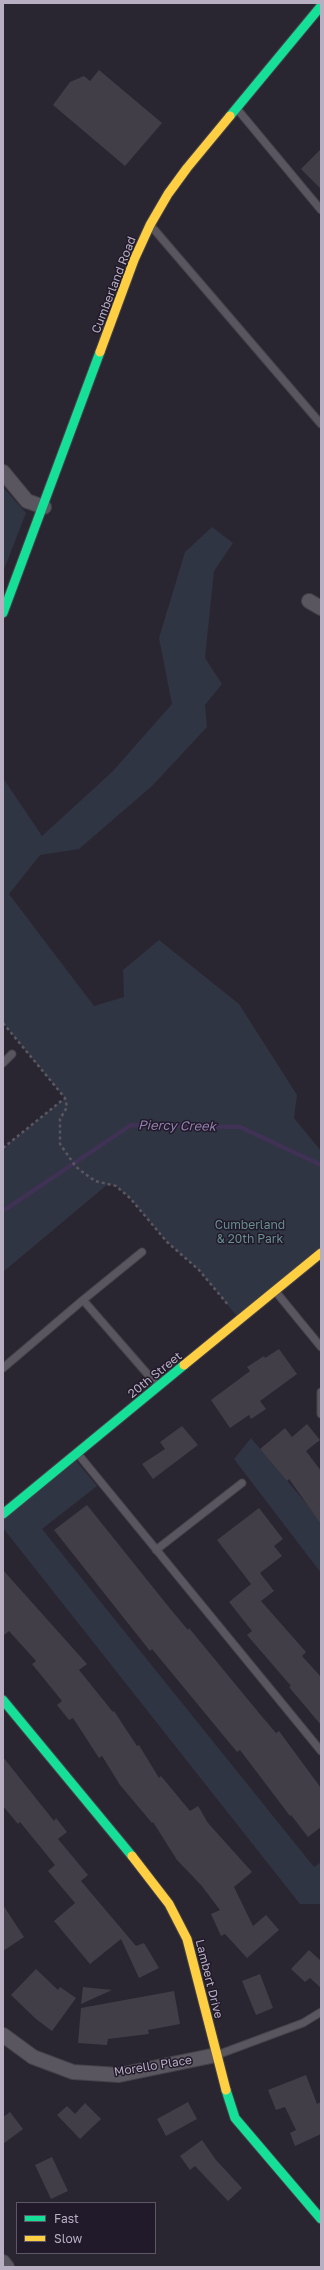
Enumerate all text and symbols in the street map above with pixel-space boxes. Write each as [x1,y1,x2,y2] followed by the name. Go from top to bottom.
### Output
[89,234,139,336] street label: Cumberland Road
[138,1118,216,1134] water label: Piercy Creek
[215,1218,285,1246] park label: Cumberland & 20th Park
[125,1349,185,1401] street label: 20th Street
[192,1938,226,2020] street label: Lambert Drive
[113,2053,193,2079] street label: Morello Place
[16,2202,156,2254] legend
[54,2211,79,2226] text: Fast
[54,2231,82,2246] text: Slow

